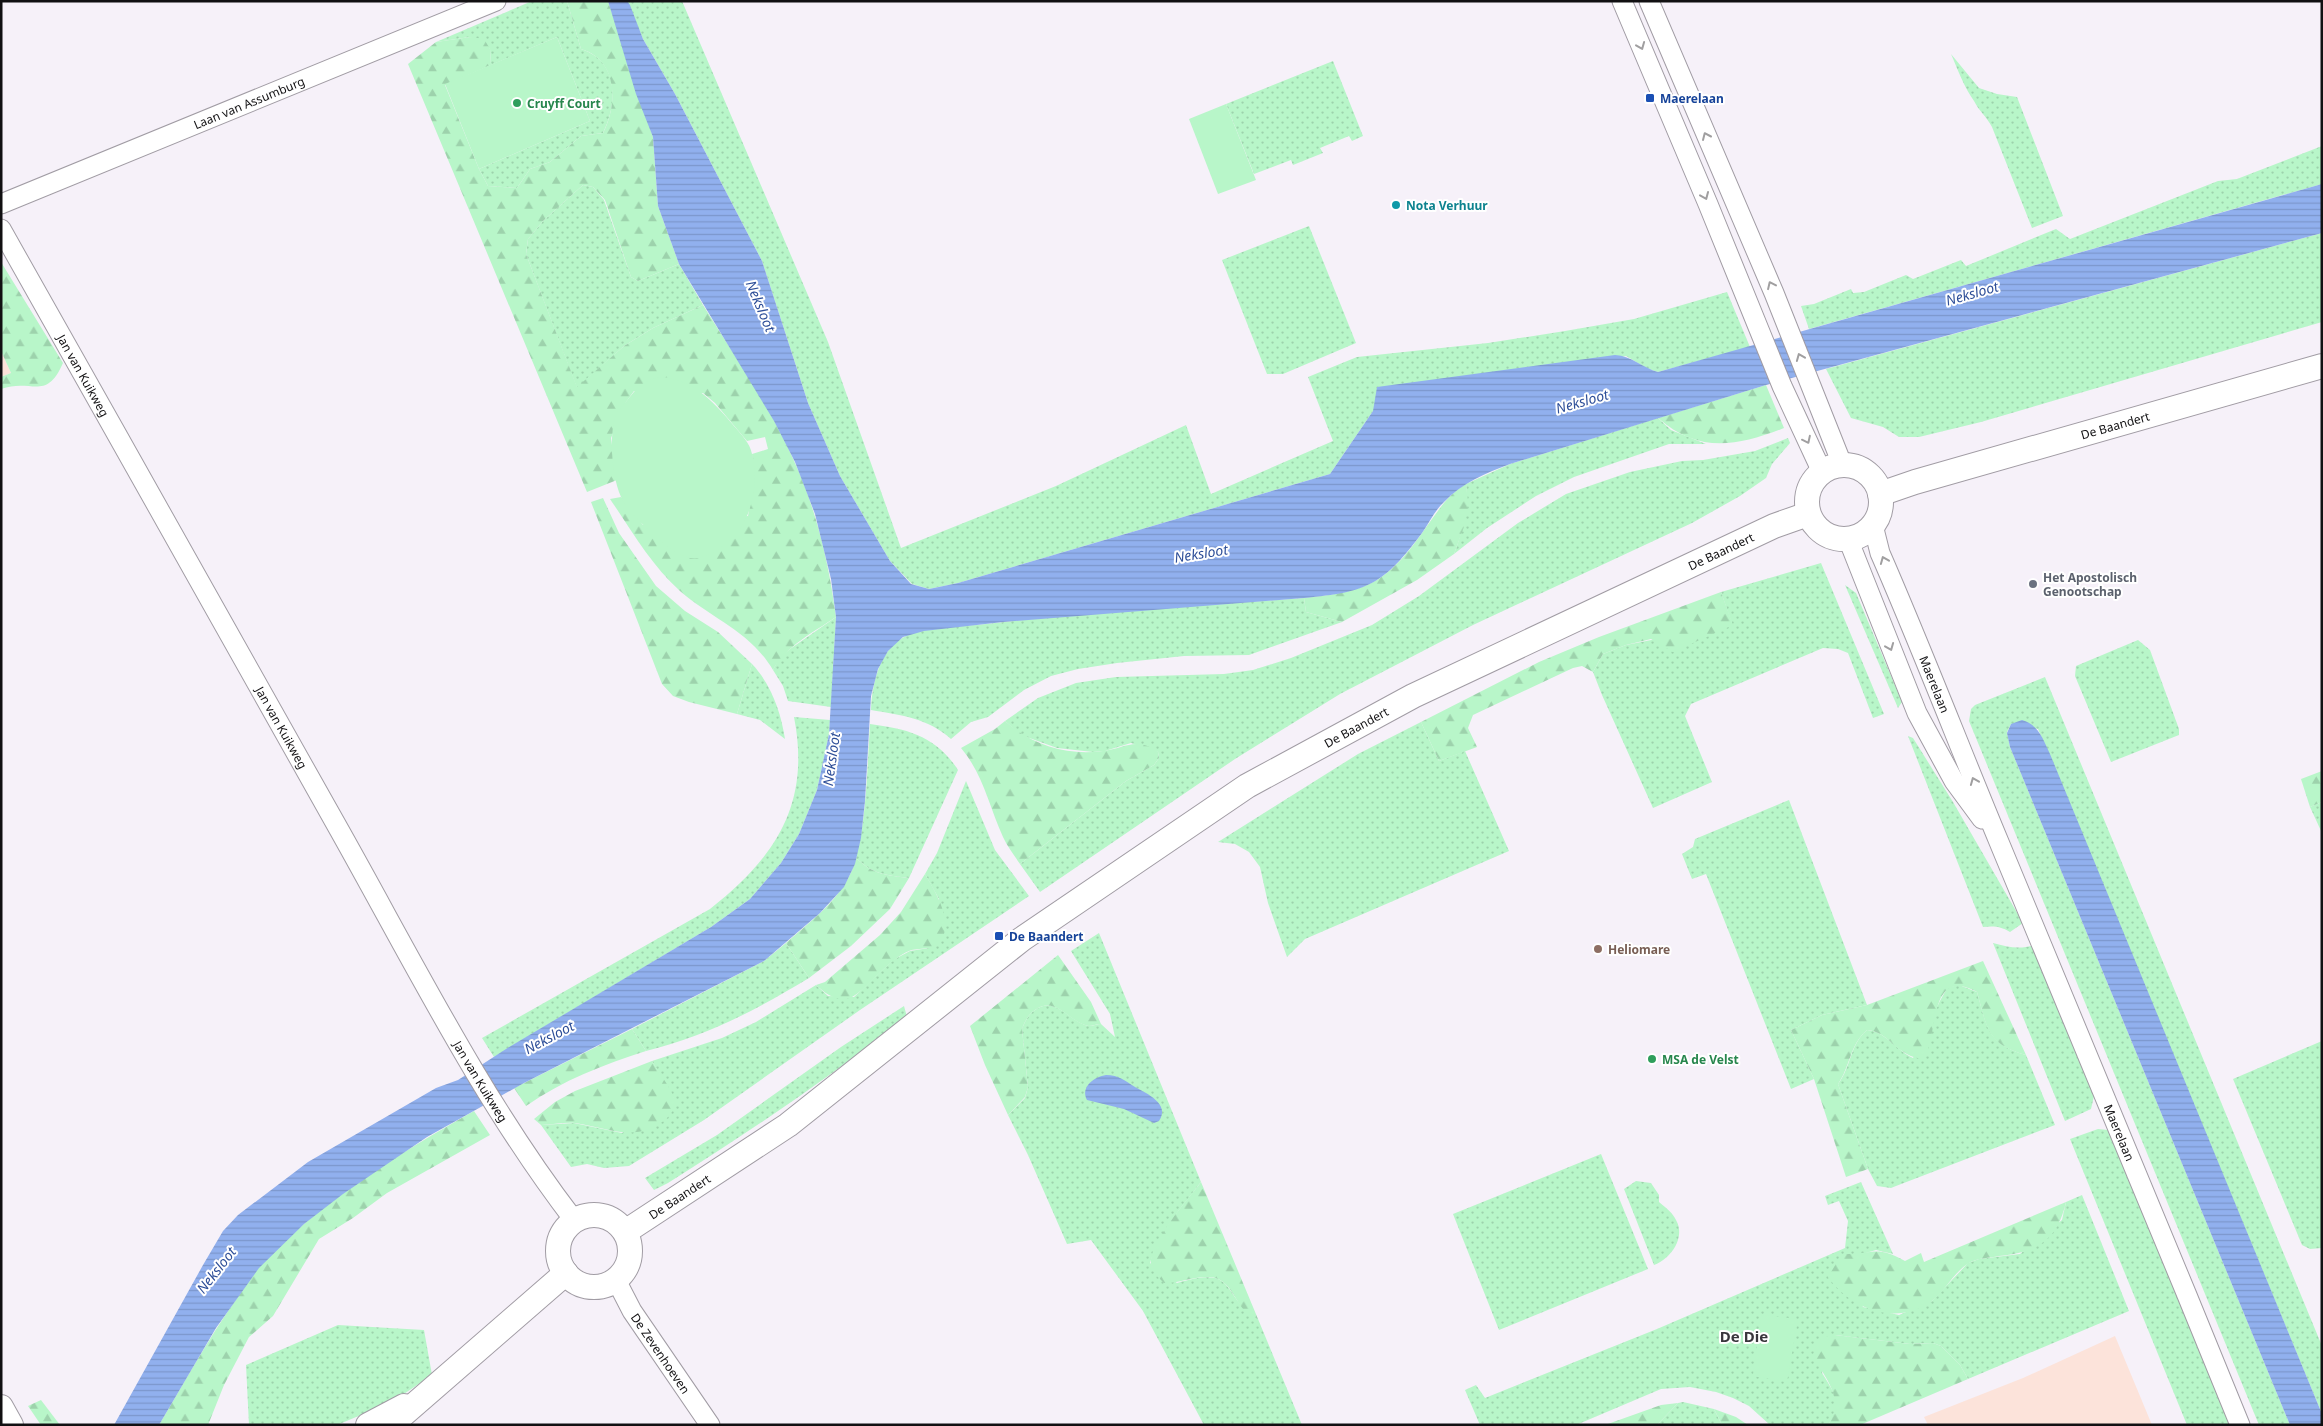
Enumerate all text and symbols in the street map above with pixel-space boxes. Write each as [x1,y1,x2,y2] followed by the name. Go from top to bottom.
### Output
[1634,41,1645,50] one-way arrow
[191,72,307,133] street label: Laan van Assumburg
[1660,90,1724,107] place label: Maerelaan
[1644,92,1656,104] marker: Maerelaan
[527,95,601,112] place label: Cruyff Court
[511,97,523,109] marker: Cruyff Court
[1701,133,1711,141] one-way arrow
[1698,191,1709,200] one-way arrow
[1406,197,1488,214] place label: Nota Verhuur
[1390,199,1402,211] marker: Nota Verhuur
[1943,276,2002,310] water label: Neksloot
[742,277,781,336] water label: Neksloot
[1767,281,1777,290] one-way arrow
[53,330,113,420] street label: Jan van Kuikweg
[1796,353,1806,362] one-way arrow
[1553,384,1612,418] water label: Neksloot
[2079,407,2152,443] street label: De Baandert
[1800,435,1811,444] one-way arrow
[1685,528,1757,574] street label: De Baandert
[1173,539,1230,567] water label: Neksloot
[1879,556,1890,565] one-way arrow
[2043,569,2137,600] place label: Het Apostolisch Genootschap
[2027,578,2039,590] marker: Het Apostolisch Genootschap
[1884,642,1894,651] one-way arrow
[1916,653,1954,715] street label: Maerelaan
[251,682,312,772] street label: Jan van Kuikweg
[1321,702,1392,751] street label: De Baandert
[818,730,844,787] water label: Neksloot
[1970,777,1980,786] one-way arrow
[1009,928,1084,945] place label: De Baandert
[993,930,1005,942] marker: De Baandert
[1608,941,1670,958] place label: Heliomare
[1592,943,1604,955] marker: Heliomare
[521,1015,578,1058] water label: Neksloot
[449,1037,512,1125] street label: Jan van Kuikweg
[1662,1051,1739,1068] place label: MSA de Velst
[1646,1053,1658,1065] marker: MSA de Velst
[2100,1102,2139,1163] street label: Maerelaan
[645,1169,714,1223] street label: De Baandert
[192,1242,241,1297] water label: Neksloot
[627,1310,694,1397] street label: De Zevenhoeven
[1720,1326,1768,1346] district label: De Die

